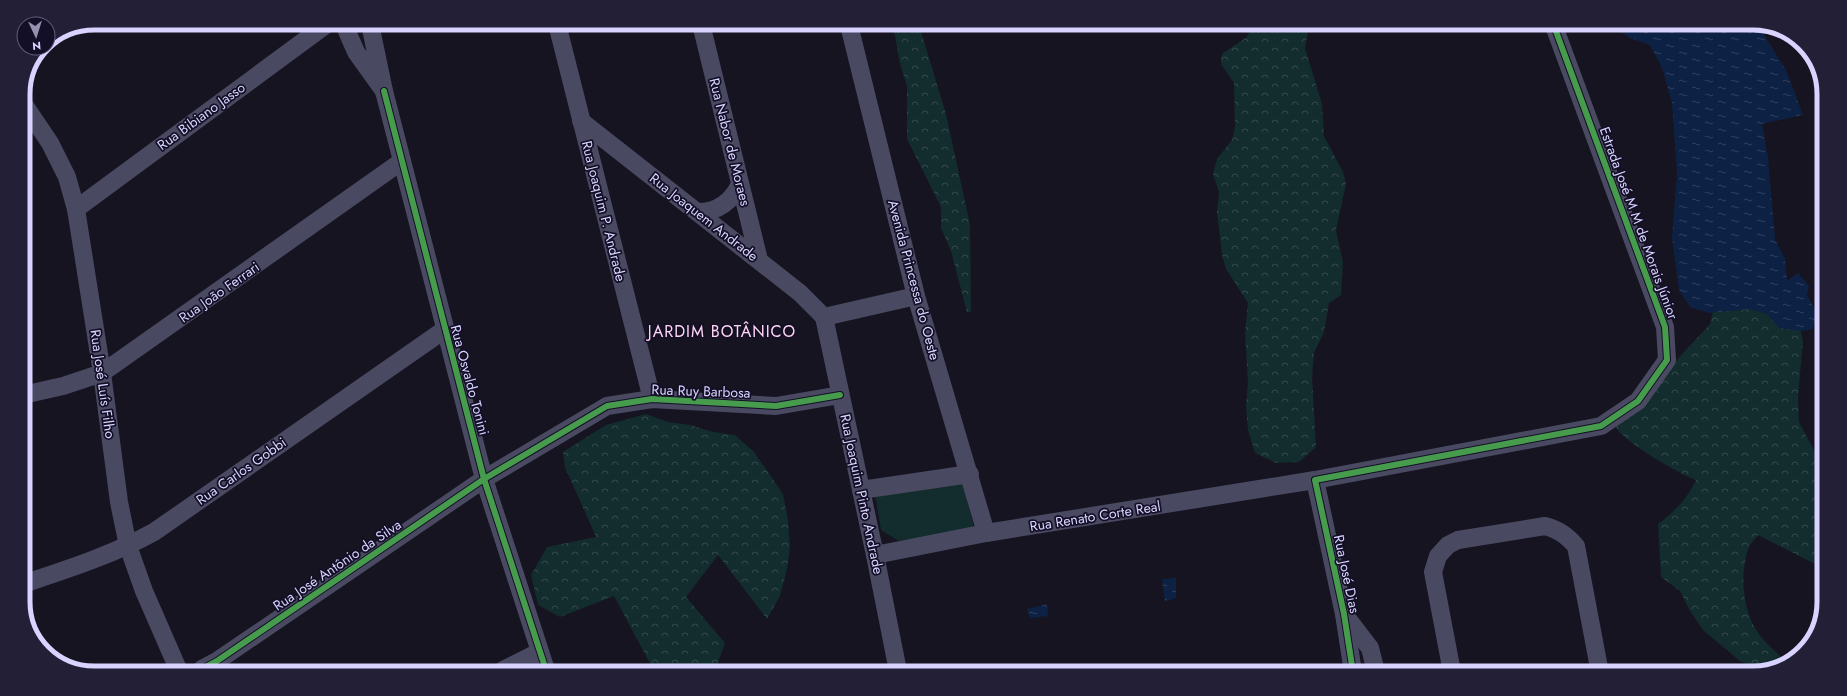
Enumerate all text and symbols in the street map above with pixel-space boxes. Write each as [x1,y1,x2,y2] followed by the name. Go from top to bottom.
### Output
[16,16,56,56] north arrow
[32,38,42,54] text: N
[704,76,756,208] street label: Rua Nabor de Moraes
[153,77,249,155] street label: Rua Bibiano Jasso
[1595,124,1683,322] street label: Estrada José M M de Morais Júnior
[577,139,631,283] street label: Rua Joaquim P. Andrade
[646,168,762,266] street label: Rua Joaquem Andrade
[883,198,945,362] street label: Avenida Princessa do Oeste
[175,257,263,327] street label: Rua João Ferrari
[646,320,796,343] district label: JARDIM BOTÂNICO
[446,323,494,437] street label: Rua Osvaldo Tonini
[85,328,121,440] street label: Rua José Luís Filho
[651,379,751,403] street label: Rua Ruy Barbosa
[835,412,889,576] street label: Rua Joaquim Pinto Andrade
[192,432,290,510] street label: Rua Carlos Gobbi
[1028,496,1162,536] street label: Rua Renato Corte Real
[269,515,405,615] street label: Rua José Antônio da Silva
[1329,533,1365,615] street label: Rua José Dias

